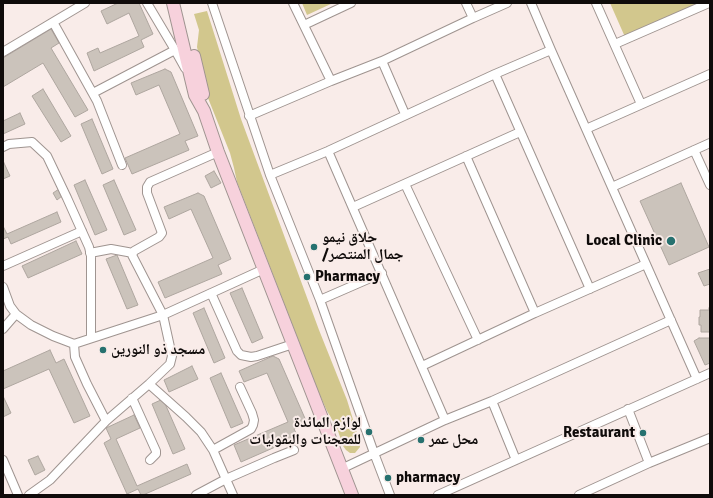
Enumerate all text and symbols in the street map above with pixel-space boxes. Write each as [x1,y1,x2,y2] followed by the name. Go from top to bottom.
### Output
[322,229,404,264] place label: حلاق نيمو /جمال المنتصر
[586,232,662,250] place label: Local Clinic
[665,235,677,247] marker: Local Clinic
[309,242,319,252] marker: حلاق نيمو /جمال المنتصر
[315,268,380,286] place label: Pharmacy
[302,272,312,282] marker: Pharmacy
[111,341,205,359] place label: مسجد ذو النورين
[98,345,108,355] marker: مسجد ذو النورين
[249,414,361,449] place label: لوازم المائدة للمعجنات والبقوليات
[563,424,635,442] place label: Restaurant
[364,427,374,437] marker: لوازم المائدة للمعجنات والبقوليات
[638,428,648,438] marker: Restaurant
[429,431,478,449] place label: محل عمر
[416,435,426,445] marker: محل عمر
[396,469,460,487] place label: pharmacy
[383,473,393,483] marker: pharmacy

